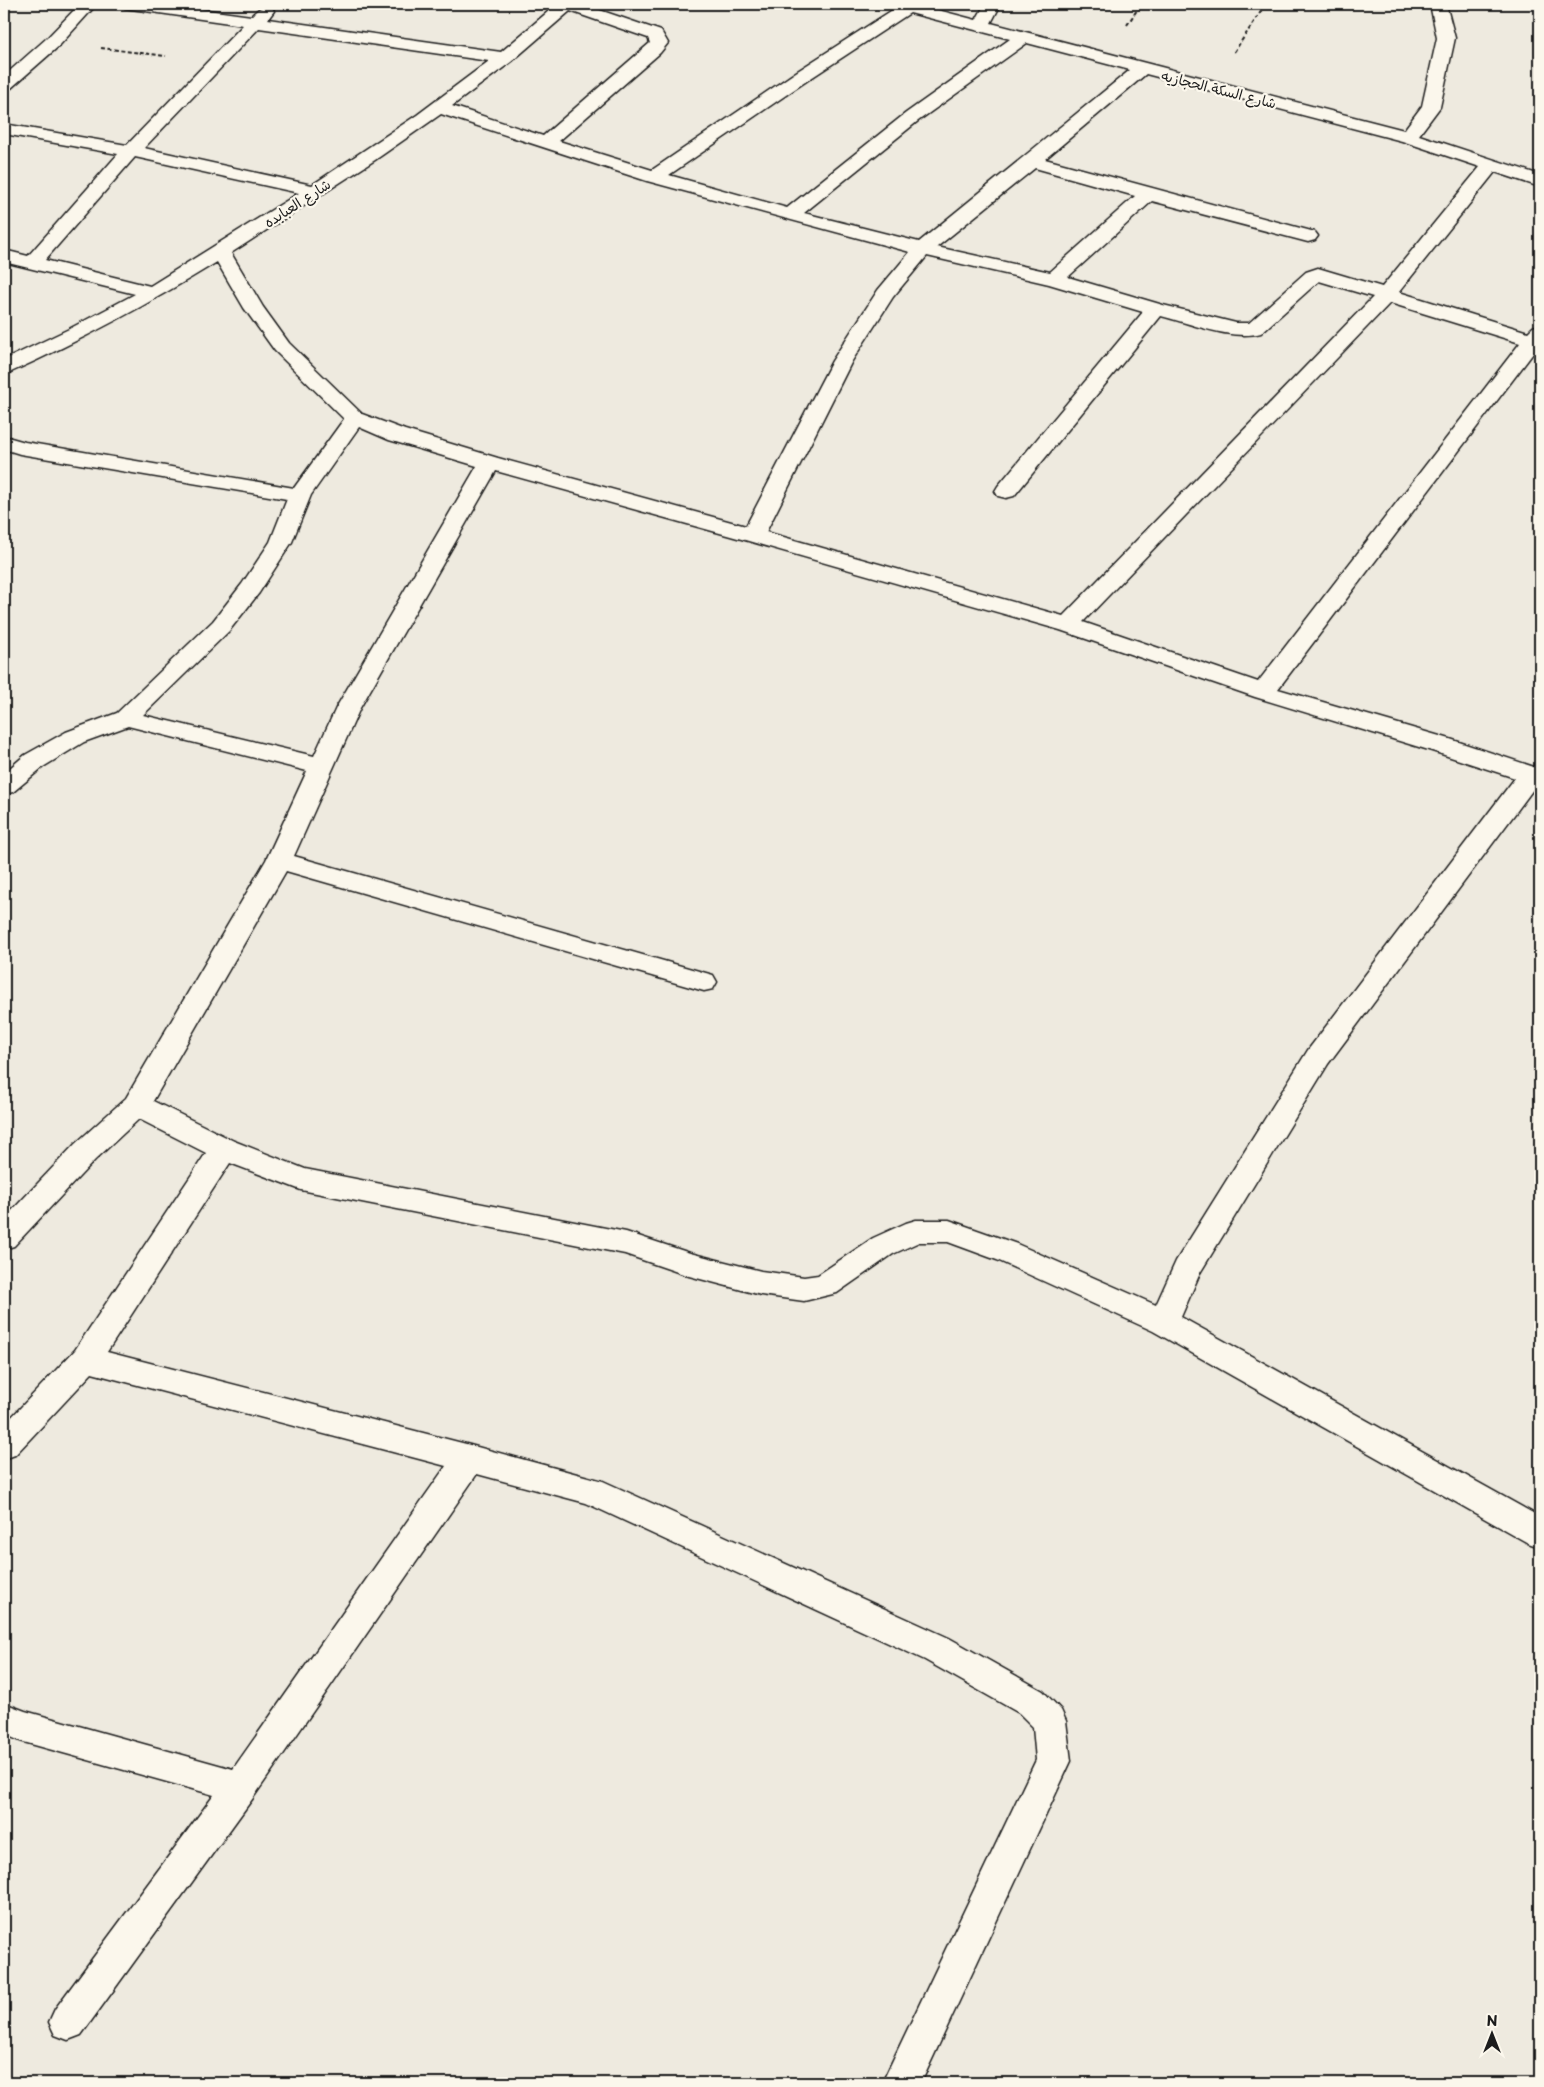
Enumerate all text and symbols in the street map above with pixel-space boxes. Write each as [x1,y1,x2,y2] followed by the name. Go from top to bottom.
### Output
[1159,65,1279,113] street label: شارع السكة الحجازيه
[259,174,335,232] street label: شارع العبابده
[1466,2010,1516,2060] north arrow
[1486,2010,1498,2031] text: N

